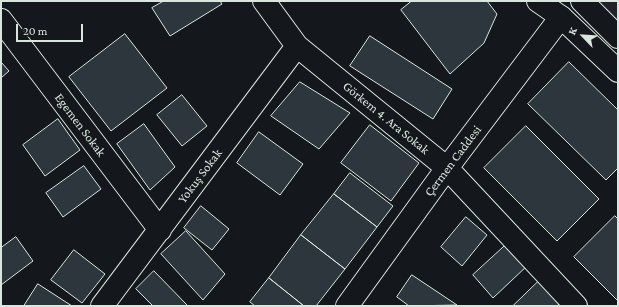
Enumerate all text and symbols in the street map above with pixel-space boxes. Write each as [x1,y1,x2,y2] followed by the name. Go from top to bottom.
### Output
[18,16,85,42] scale bar
[563,16,603,56] north arrow
[23,24,47,38] text: 20 m
[565,25,579,37] text: K
[339,78,433,158] street label: Görkem 4. Ara Sokak
[51,90,109,160] street label: Egemen Sokak
[421,122,485,200] street label: Çermen Caddesi
[175,146,225,206] street label: Yokuş Sokak

